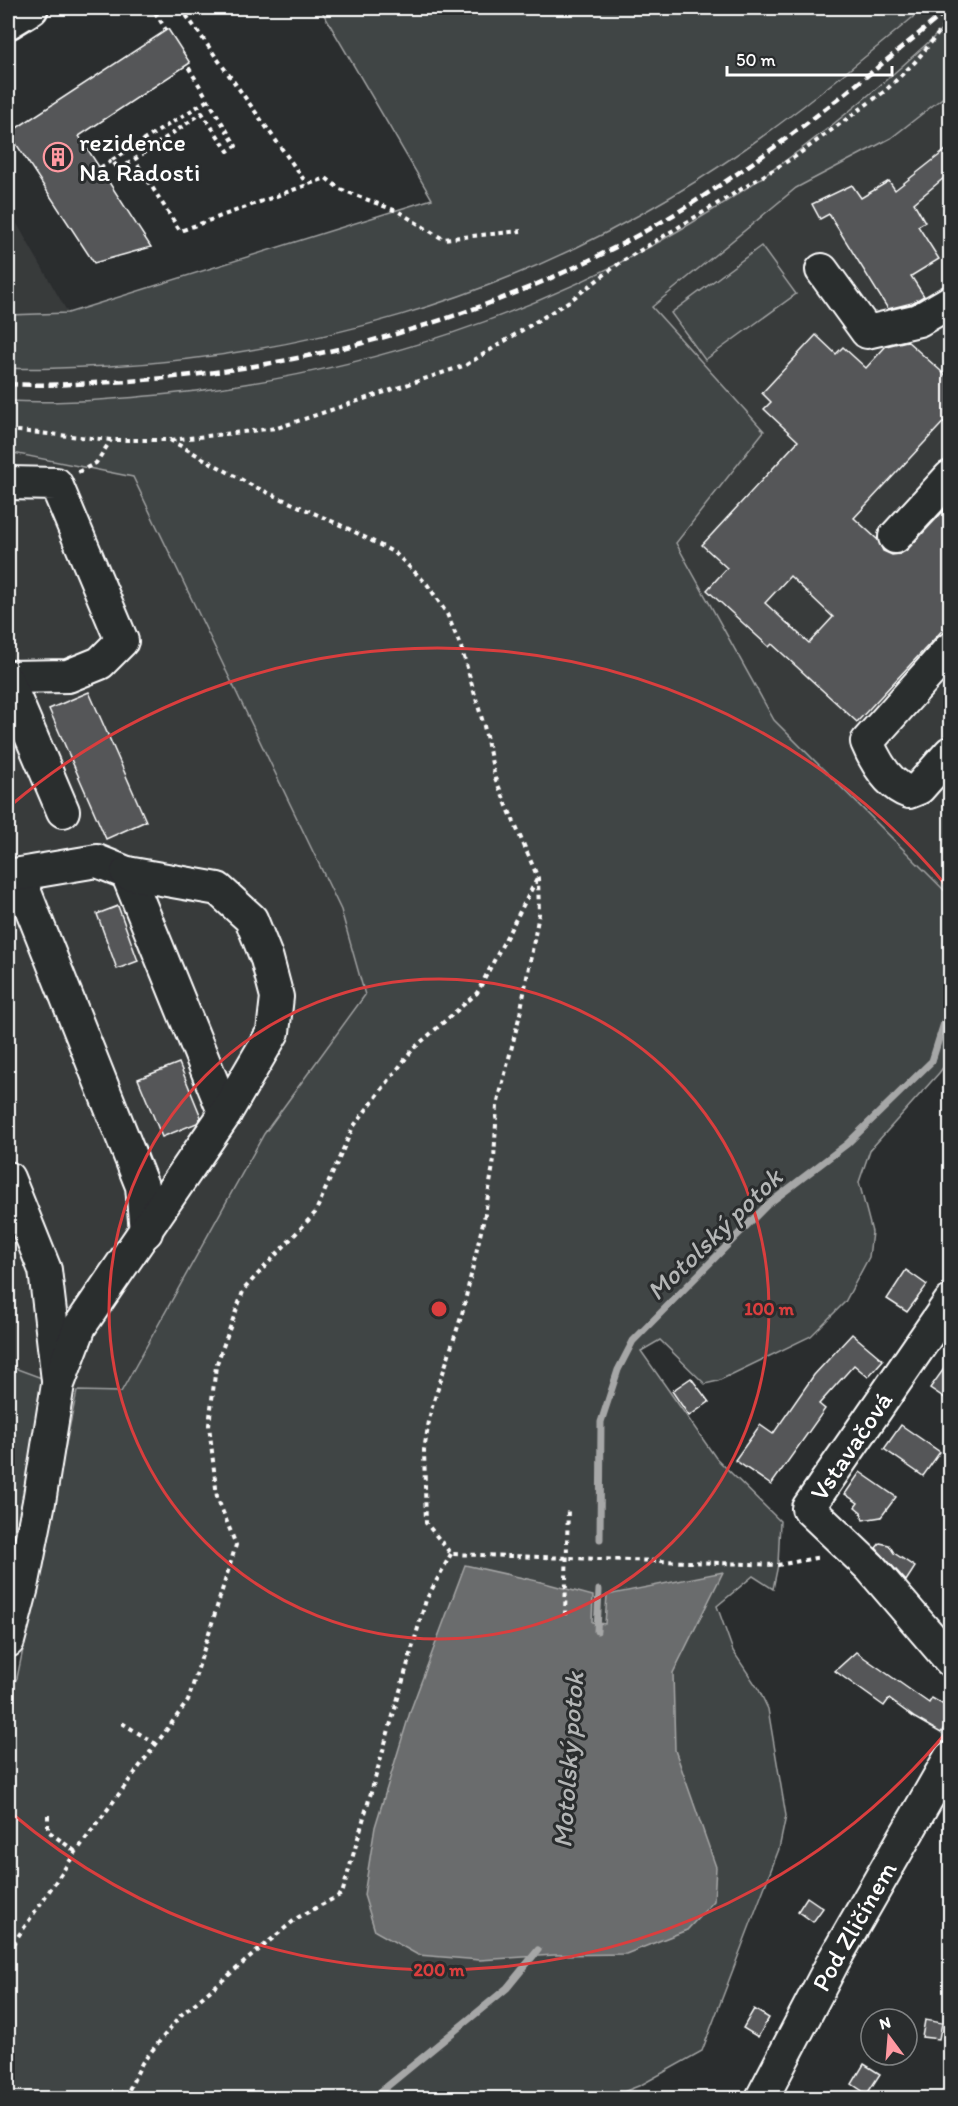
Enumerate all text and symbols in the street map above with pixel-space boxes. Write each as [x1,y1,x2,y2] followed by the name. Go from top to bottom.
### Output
[727,39,892,77] scale bar
[736,49,776,71] text: 50 m
[79,126,200,188] place label: rezidence Na Radosti
[42,141,74,173] building icon: rezidence Na Radosti
[639,1160,790,1307] water label: Motolský potok
[744,1298,795,1320] text: 100 m
[429,1299,449,1319] centre of rings
[803,1385,899,1507] street label: Vstavačová
[545,1669,591,1849] water label: Motolský potok
[805,1855,903,1997] street label: Pod Zličínem
[414,1959,465,1981] text: 200 m
[859,2007,919,2067] north arrow
[877,2012,893,2034] text: N

